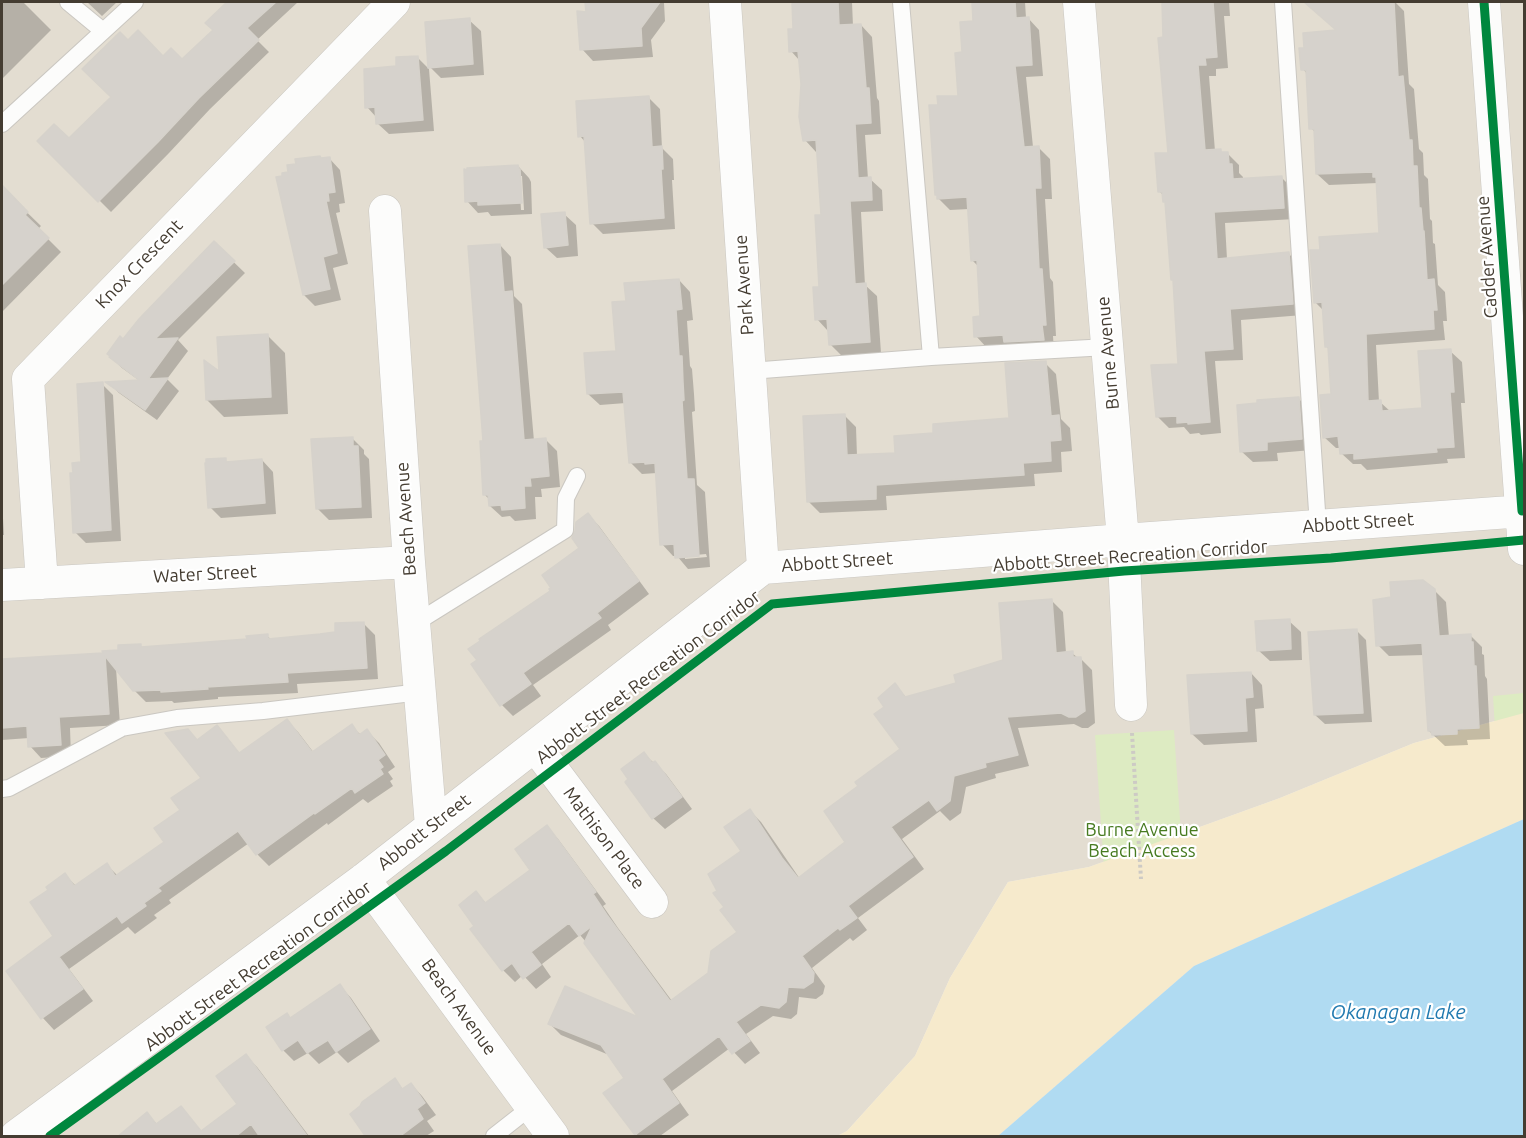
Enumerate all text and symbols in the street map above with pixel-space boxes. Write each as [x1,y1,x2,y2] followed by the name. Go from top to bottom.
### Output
[1472,195,1502,319] street label: Cadder Avenue
[91,215,187,313] street label: Knox Crescent
[730,234,758,336] street label: Park Avenue
[1092,296,1124,410] street label: Burne Avenue
[391,461,421,577] street label: Beach Avenue
[1301,508,1415,538] street label: Abbott Street
[992,536,1268,576] street label: Abbott Street Recreation Corridor
[780,547,894,577] street label: Abbott Street
[153,561,257,587] street label: Water Street
[532,586,764,768] street label: Abbott Street Recreation Corridor
[559,783,649,893] street label: Mathison Place
[373,789,475,875] street label: Abbott Street
[1085,819,1199,862] park label: Burne Avenue Beach Access
[140,876,376,1056] street label: Abbott Street Recreation Corridor
[417,955,501,1059] street label: Beach Avenue
[1331,1000,1465,1024] water label: Okanagan Lake

